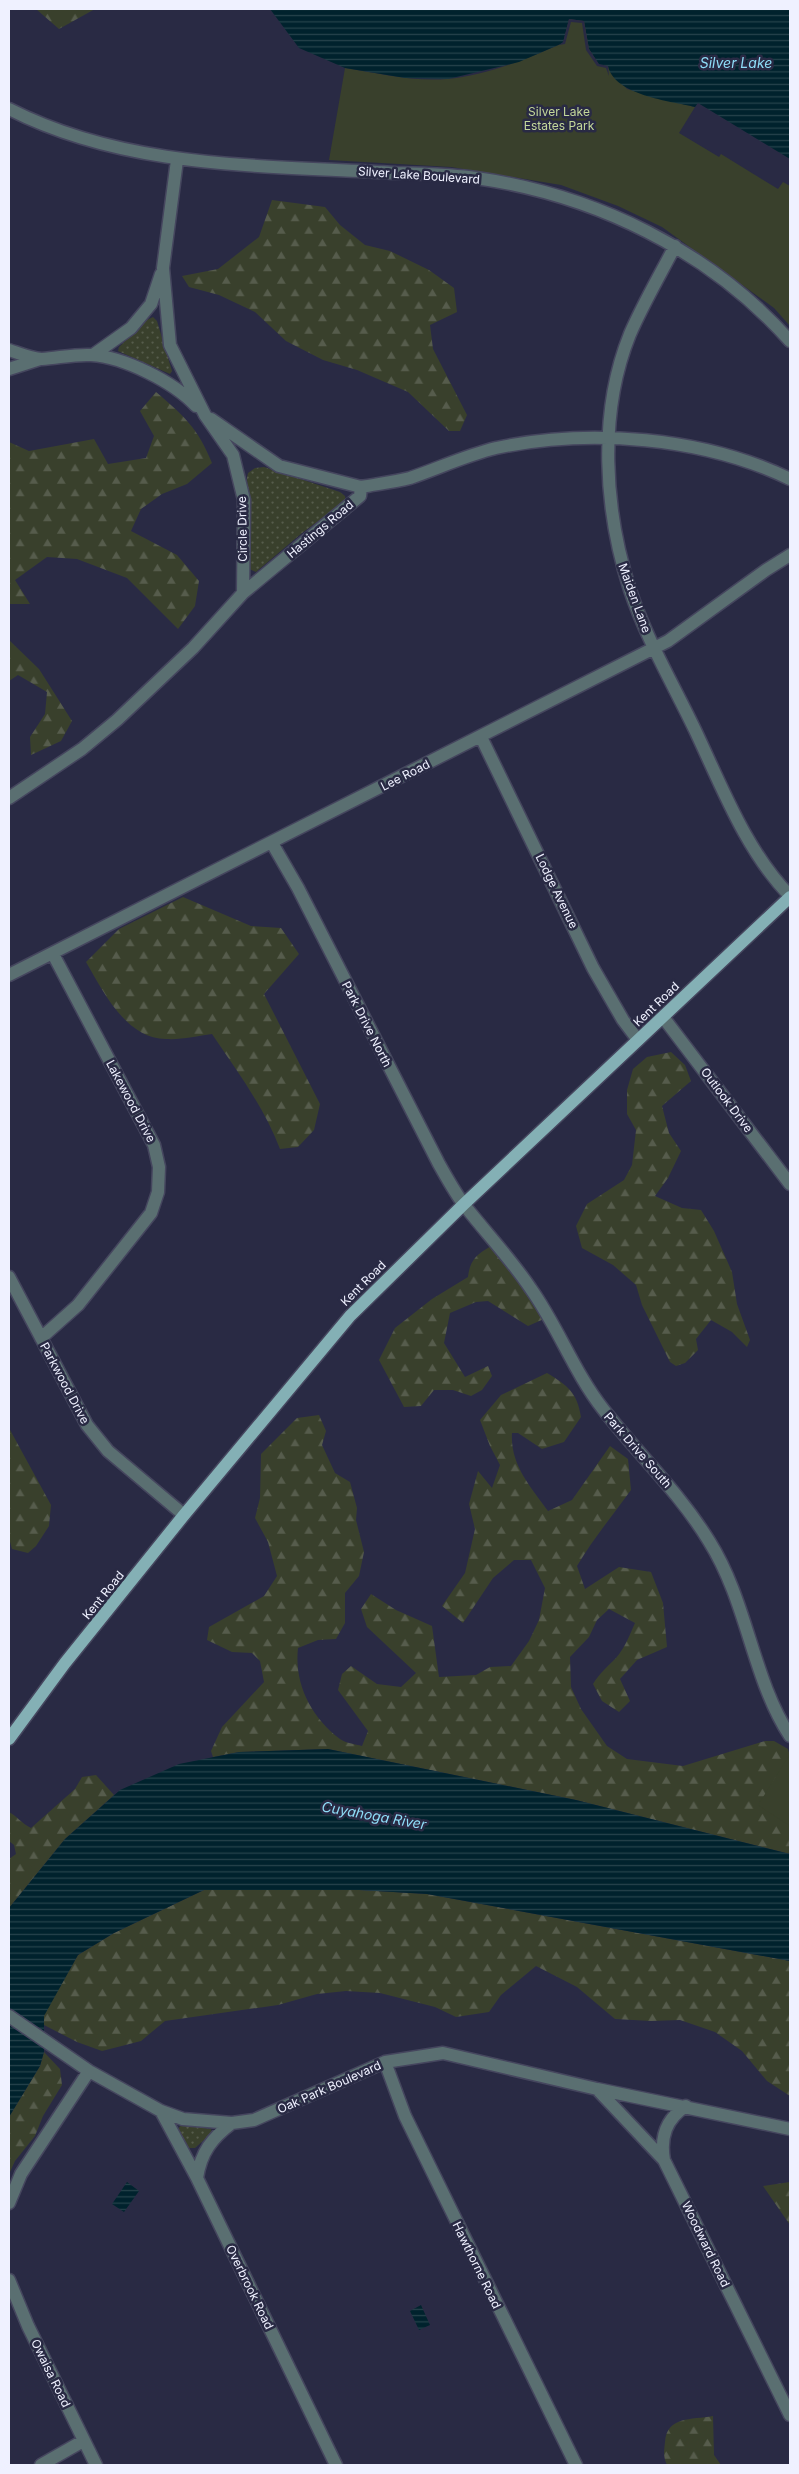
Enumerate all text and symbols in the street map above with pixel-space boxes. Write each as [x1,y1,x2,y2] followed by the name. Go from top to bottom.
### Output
[700,54,772,71] water label: Silver Lake
[524,104,595,133] park label: Silver Lake Estates Park
[358,163,480,187] street label: Silver Lake Boulevard
[234,496,250,562] street label: Circle Drive
[284,497,356,561] street label: Hastings Road
[615,561,655,635] street label: Maiden Lane
[378,756,432,794] street label: Lee Road
[532,851,582,931] street label: Lodge Avenue
[630,978,682,1030] street label: Kent Road
[339,979,395,1069] street label: Park Drive North
[103,1057,159,1145] street label: Lakewood Drive
[698,1065,756,1135] street label: Outlook Drive
[337,1257,389,1309] street label: Kent Road
[37,1340,93,1426] street label: Parkwood Drive
[601,1409,675,1491] street label: Park Drive South
[79,1568,127,1622] street label: Kent Road
[320,1797,428,1833] water label: Cuyahoga River
[275,2057,383,2117] street label: Oak Park Boulevard
[679,2199,733,2289] street label: Woodward Road
[449,2219,505,2311] street label: Hawthorne Road
[223,2242,277,2332] street label: Overbrook Road
[28,2336,74,2410] street label: Owaisa Road

